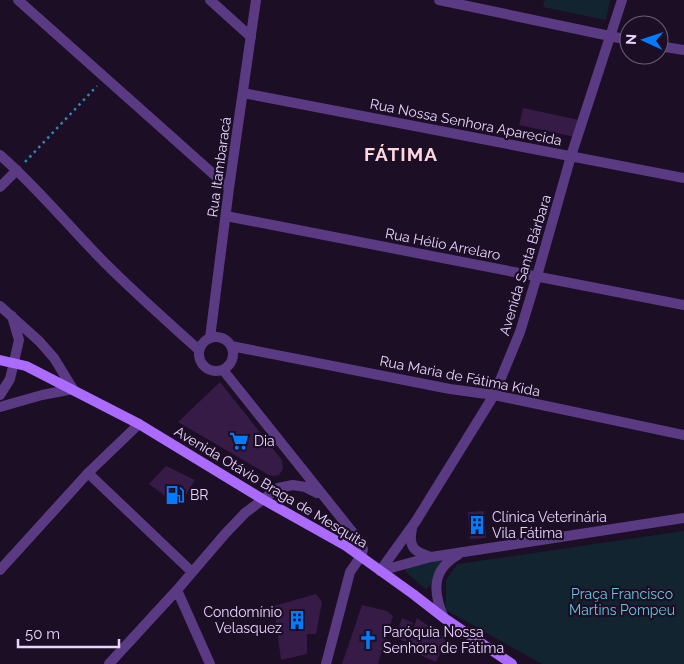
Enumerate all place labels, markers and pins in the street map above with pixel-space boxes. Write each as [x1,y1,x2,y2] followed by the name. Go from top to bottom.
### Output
[228,430,250,452] supermarket icon: Dia
[254,433,275,449] place label: Dia
[164,484,186,506] fuel station icon: BR
[190,487,208,503] place label: BR
[492,509,607,541] place label: Clínica Veterinária Vila Fátima
[466,514,488,536] building icon: Clínica Veterinária Vila Fátima
[203,604,282,636] place label: Condomínio Velasquez
[286,609,308,631] building icon: Condomínio Velasquez
[383,624,504,656] place label: Paróquia Nossa Senhora de Fátima
[357,629,379,651] church icon: Paróquia Nossa Senhora de Fátima

